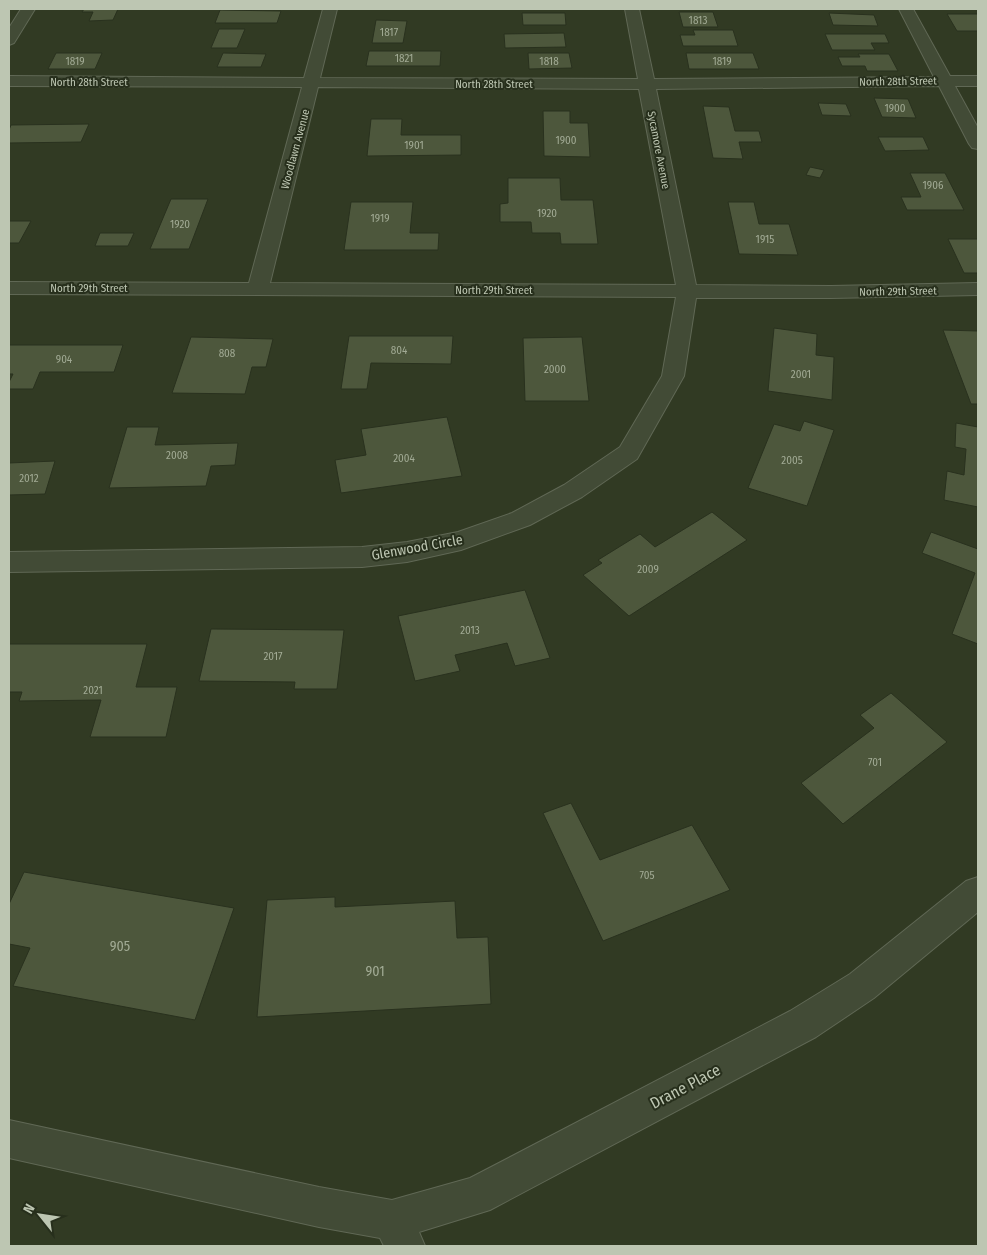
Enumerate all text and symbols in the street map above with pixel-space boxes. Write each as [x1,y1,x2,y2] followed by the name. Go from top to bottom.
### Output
[689,14,707,27] house number: 1813
[380,26,399,39] house number: 1817
[395,52,413,65] house number: 1821
[65,55,85,68] house number: 1819
[539,55,559,68] house number: 1818
[712,55,732,68] house number: 1819
[859,74,937,89] street label: North 28th Street
[50,76,128,89] street label: North 28th Street
[455,78,533,91] street label: North 28th Street
[884,102,906,115] house number: 1900
[279,108,312,191] street label: Woodlawn Avenue
[645,110,672,190] street label: Sycamore Avenue
[555,134,577,147] house number: 1900
[404,139,424,152] house number: 1901
[923,179,944,192] house number: 1906
[537,207,557,220] house number: 1920
[370,212,390,225] house number: 1919
[170,218,190,231] house number: 1920
[756,233,774,246] house number: 1915
[50,282,128,295] street label: North 29th Street
[455,284,533,297] street label: North 29th Street
[859,284,937,299] street label: North 29th Street
[391,344,408,357] house number: 804
[219,347,236,360] house number: 808
[56,353,73,366] house number: 904
[544,363,566,376] house number: 2000
[791,368,811,381] house number: 2001
[166,449,188,462] house number: 2008
[393,452,415,465] house number: 2004
[781,454,803,467] house number: 2005
[19,472,39,485] house number: 2012
[370,531,464,564] street label: Glenwood Circle
[637,563,659,576] house number: 2009
[460,624,480,637] house number: 2013
[263,650,283,663] house number: 2017
[83,684,103,697] house number: 2021
[868,756,882,769] house number: 701
[639,869,655,882] house number: 705
[110,938,130,955] house number: 905
[365,963,385,980] house number: 901
[647,1060,724,1113] street label: Drane Place
[15,1190,65,1240] north arrow
[20,1201,39,1217] text: N

